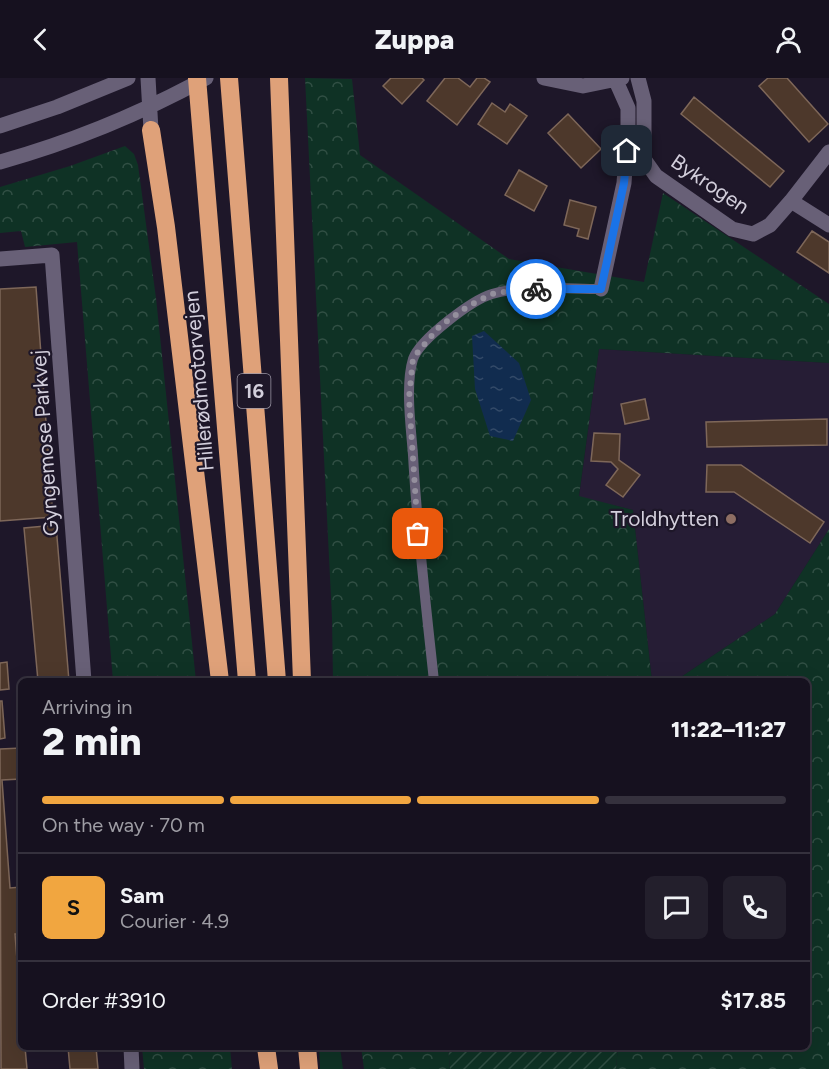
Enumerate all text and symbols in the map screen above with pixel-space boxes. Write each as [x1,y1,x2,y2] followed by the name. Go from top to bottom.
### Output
[24,23,57,56] icon: back
[375,23,454,56] text: Zuppa
[772,23,805,56] icon: person
[601,125,652,176] pin
[610,134,643,167] icon: home
[666,148,754,219] street label: Bykrogen
[506,259,566,319] courier
[520,273,553,306] icon: bike
[178,290,219,472] street label: Hillerødmotorvejen
[26,349,63,537] street label: Gyngemose Parkvej
[238,374,270,408] road number: 16
[611,506,719,531] place label: Troldhytten
[392,508,443,559] pin
[724,512,738,526] marker: Troldhytten
[401,517,434,550] icon: bag
[42,695,132,719] text: Arriving in
[671,716,786,743] text: 11:22–11:27
[42,718,142,765] text: 2 min
[42,813,205,837] text: On the way · 70 m
[645,876,708,939] button: chat
[723,876,786,939] button: phone
[120,882,164,909] text: Sam
[67,894,80,921] text: S
[120,909,229,933] text: Courier · 4.9
[42,987,166,1014] text: Order #3910
[721,987,786,1014] text: $17.85

